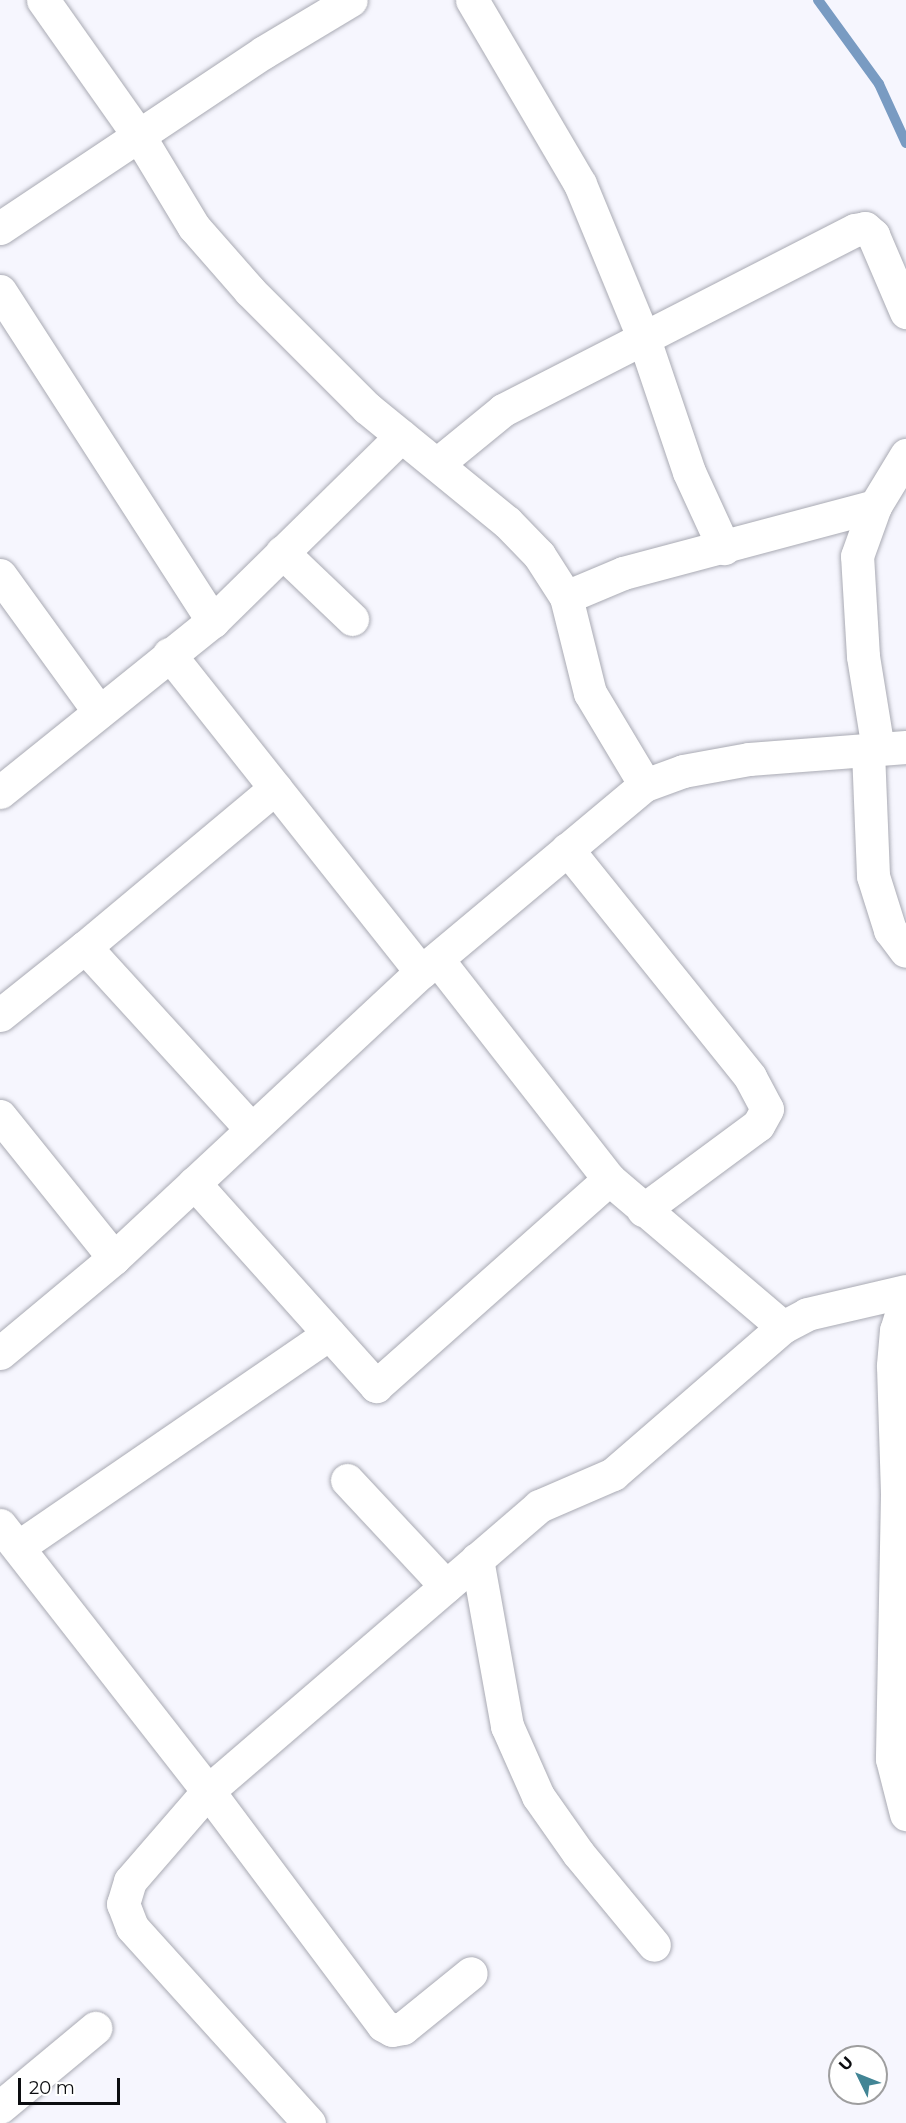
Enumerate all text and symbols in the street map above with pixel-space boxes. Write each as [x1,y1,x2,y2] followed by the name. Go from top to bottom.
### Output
[828,2045,888,2105] north arrow
[835,2053,857,2075] text: U
[21,2066,123,2104] scale bar
[29,2077,75,2099] text: 20 m

